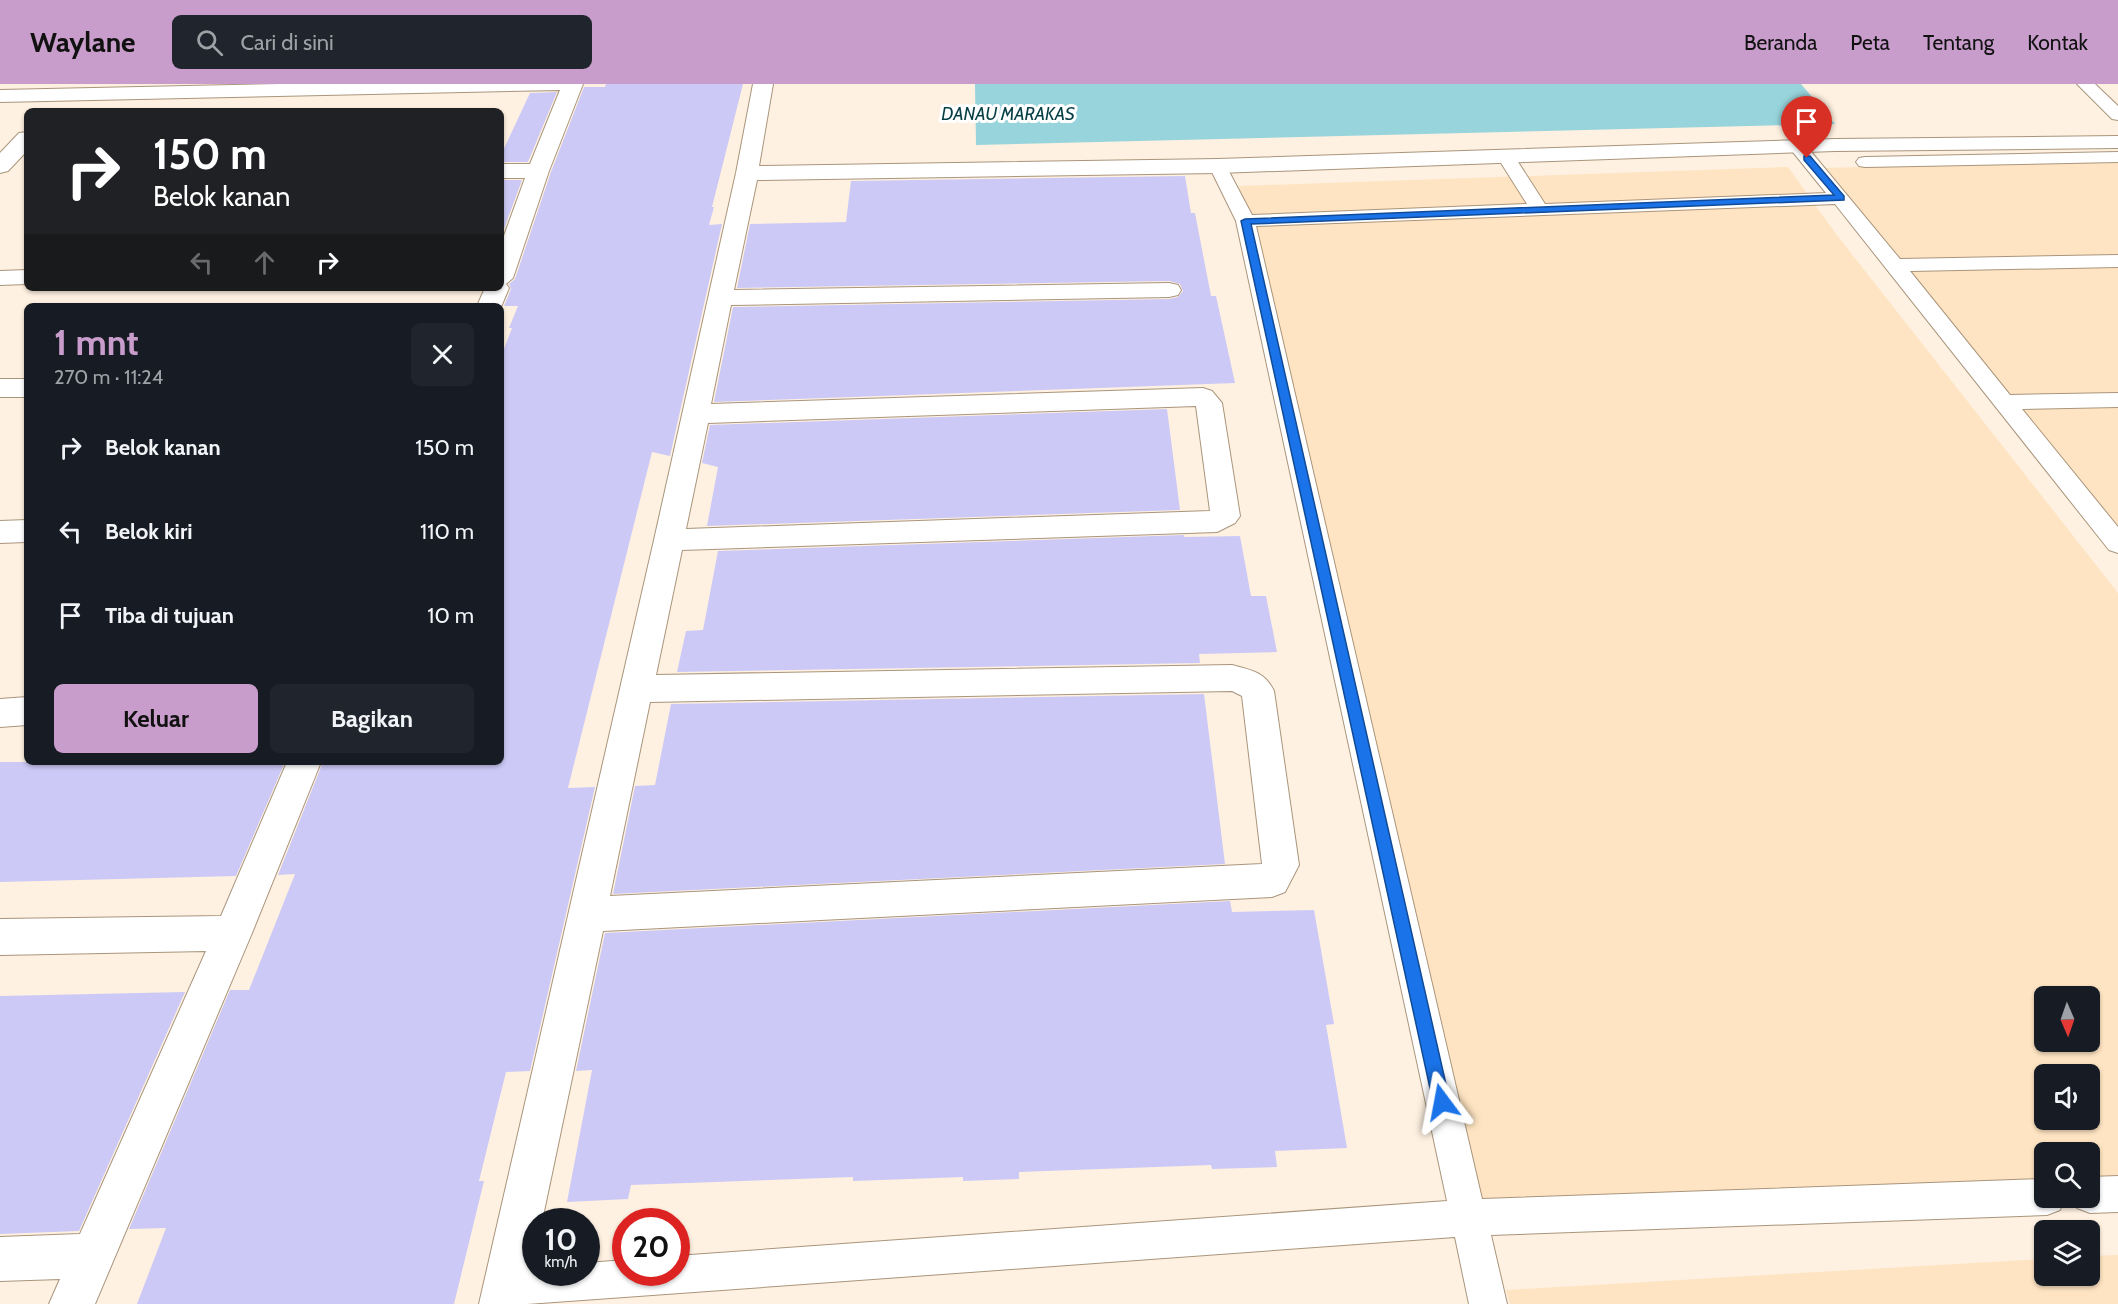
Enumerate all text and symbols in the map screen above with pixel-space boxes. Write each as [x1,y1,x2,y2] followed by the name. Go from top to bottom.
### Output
[172,15,592,69] search box
[30,25,136,59] text: Waylane
[193,26,226,59] icon: search
[241,29,334,56] text: Cari di sini
[1744,30,1817,55] text: Beranda
[1850,30,1890,55] text: Peta
[1923,30,1994,55] text: Tentang
[2027,30,2088,55] text: Kontak
[1781,96,1832,158] pin
[941,103,1075,125] water label: DANAU MARAKAS
[1790,105,1823,138] icon: arrive
[153,128,267,180] text: 150 m
[54,132,132,210] icon: right
[153,180,290,213] text: Belok kanan
[185,246,218,279] icon: left
[248,246,281,279] icon: ahead
[311,246,344,279] icon: right
[54,320,139,364] text: 1 mnt
[411,323,474,386] button: close
[54,365,163,389] text: 270 m · 11:24
[54,431,87,464] icon: right
[105,434,221,461] text: Belok kanan
[415,434,474,461] text: 150 m
[54,515,87,548] icon: left
[105,518,192,545] text: Belok kiri
[420,518,474,545] text: 110 m
[54,599,87,632] icon: arrive
[105,602,234,629] text: Tiba di tujuan
[427,602,474,629] text: 10 m
[54,684,258,753] button: Keluar
[270,684,474,753] button: Bagikan
[2034,986,2100,1052] north arrow
[2034,986,2100,1286] map controls
[2034,1064,2100,1130] button: sound
[1410,1070,1474,1134] position arrow
[2034,1142,2100,1208] button: search
[612,1208,690,1286] speed limit sign: 20
[2034,1220,2100,1286] button: layers
[545,1221,577,1258] text: 10
[545,1253,577,1271] text: km/h

